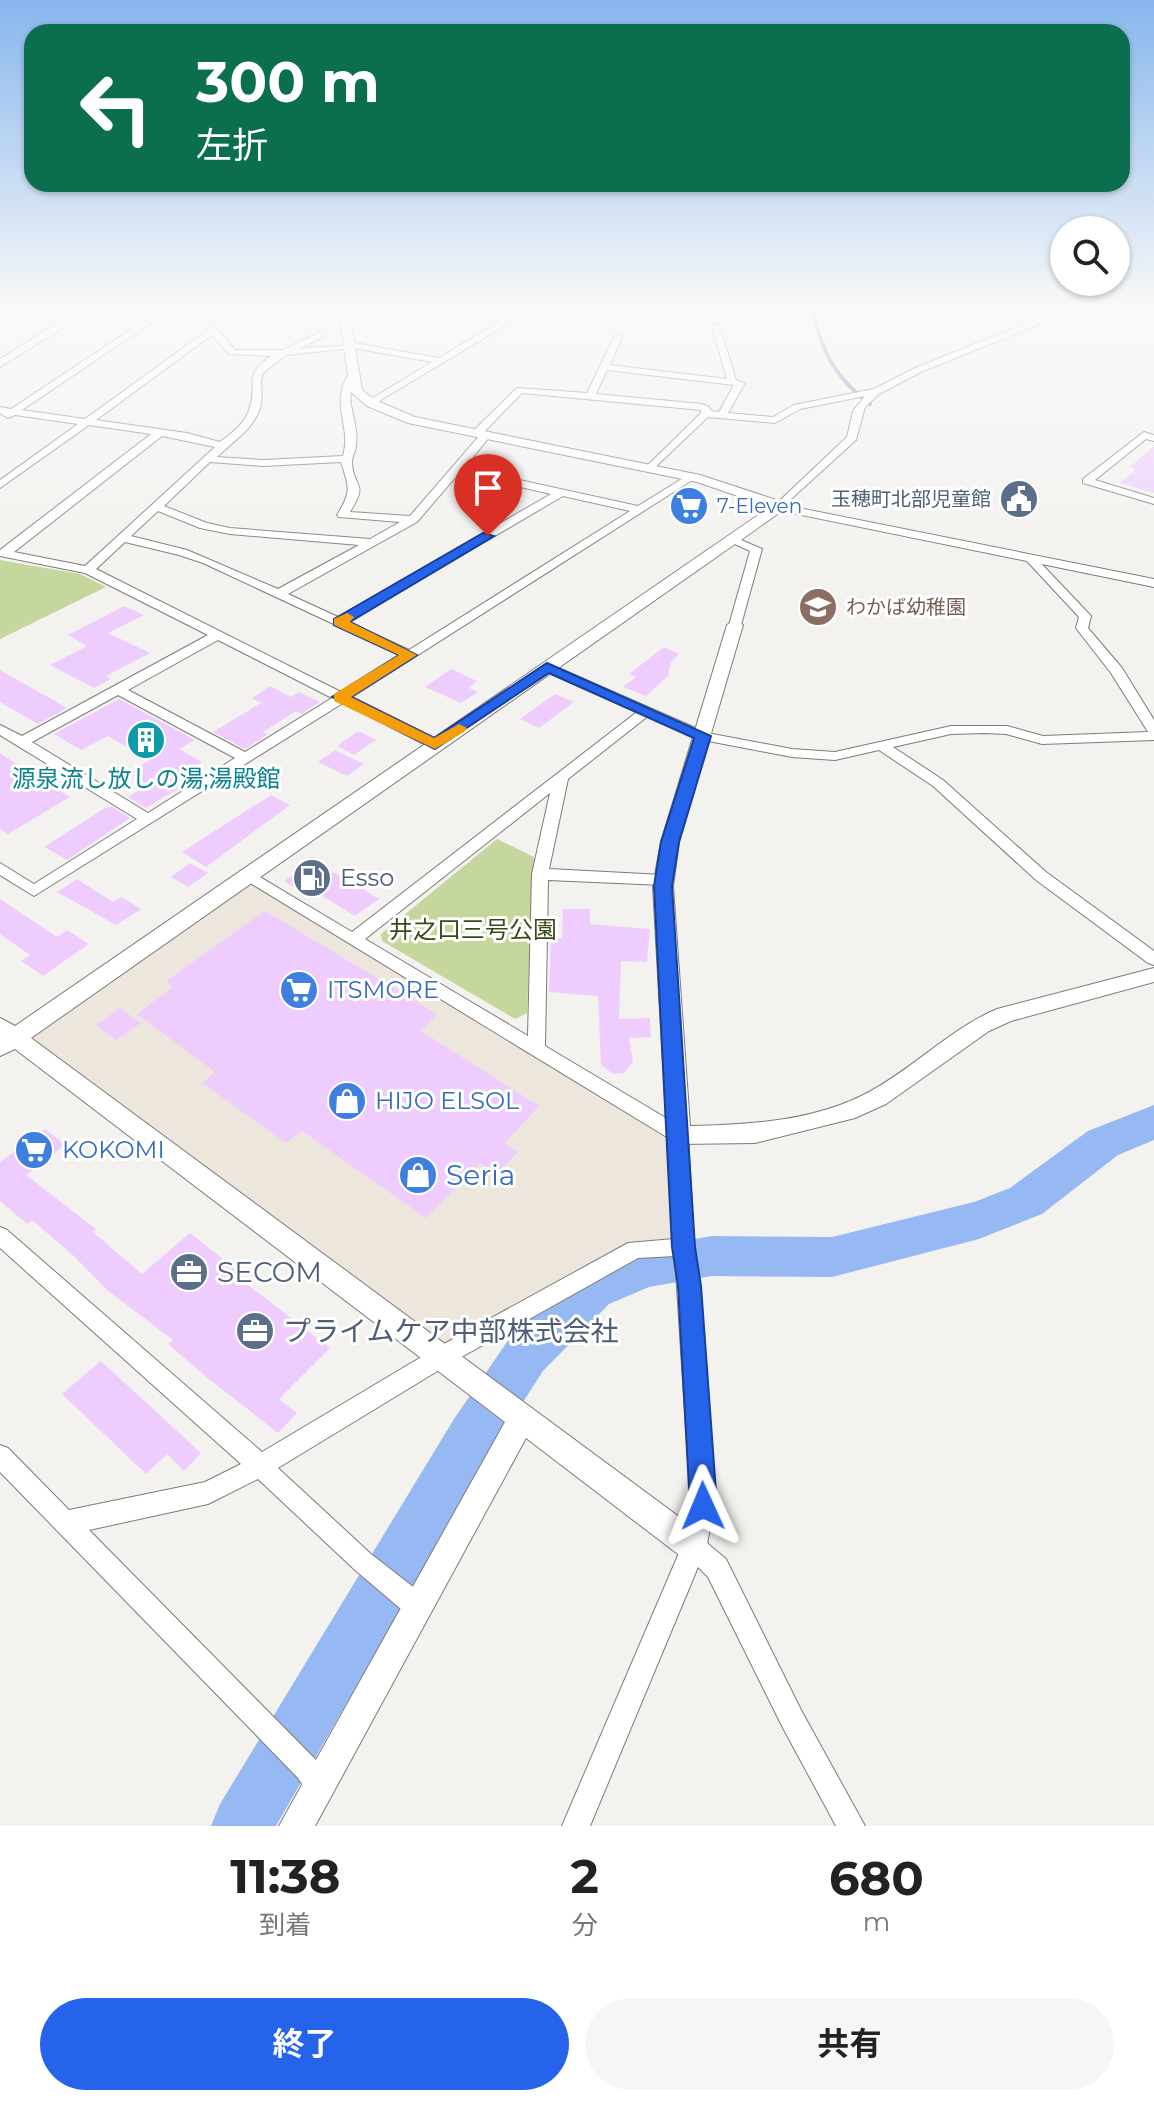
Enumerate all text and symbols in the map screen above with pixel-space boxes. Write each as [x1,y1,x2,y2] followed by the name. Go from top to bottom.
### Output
[196,48,380,116] text: 300 m
[64,56,168,160] icon: left
[196,123,268,167] text: 左折
[1050,216,1130,296] map controls
[1050,216,1130,296] button: search
[454,454,522,536] pin
[466,466,510,510] icon: arrive
[998,478,1040,520] public building icon: 玉穂町北部児童館
[668,485,710,527] supermarket icon: 7-Eleven
[831,487,991,511] place label: 玉穂町北部児童館
[717,494,802,518] place label: 7-Eleven
[797,586,839,628] school or university icon: わかば幼稚園
[846,595,966,619] place label: わかば幼稚園
[125,719,167,761] building icon: 源泉流し放しの湯;湯殿館
[11,764,281,793] place label: 源泉流し放しの湯;湯殿館
[291,857,333,899] fuel station icon: Esso
[340,863,394,892] place label: Esso
[389,915,557,944] park label: 井之口三号公園
[278,969,320,1011] supermarket icon: ITSMORE
[327,975,439,1004] place label: ITSMORE
[326,1080,368,1122] shop icon: HIJO ELSOL
[375,1086,519,1115] place label: HIJO ELSOL
[13,1129,55,1171] supermarket icon: KOKOMI
[62,1135,165,1164] place label: KOKOMI
[397,1154,439,1196] shop icon: Seria
[446,1158,515,1192] place label: Seria
[168,1251,210,1293] office icon: SECOM
[217,1255,322,1289] place label: SECOM
[234,1310,276,1352] office icon: プライムケア中部株式会社
[283,1314,618,1348] place label: プライムケア中部株式会社
[661,1464,745,1548] position arrow
[230,1847,340,1905] text: 11:38
[571,1847,599,1905] text: 2
[829,1849,924,1907] text: 680
[863,1906,890,1938] text: m
[259,1909,311,1941] text: 到着
[572,1909,598,1941] text: 分
[40,1998,569,2090] button: 終了
[585,1998,1114,2090] button: 共有

